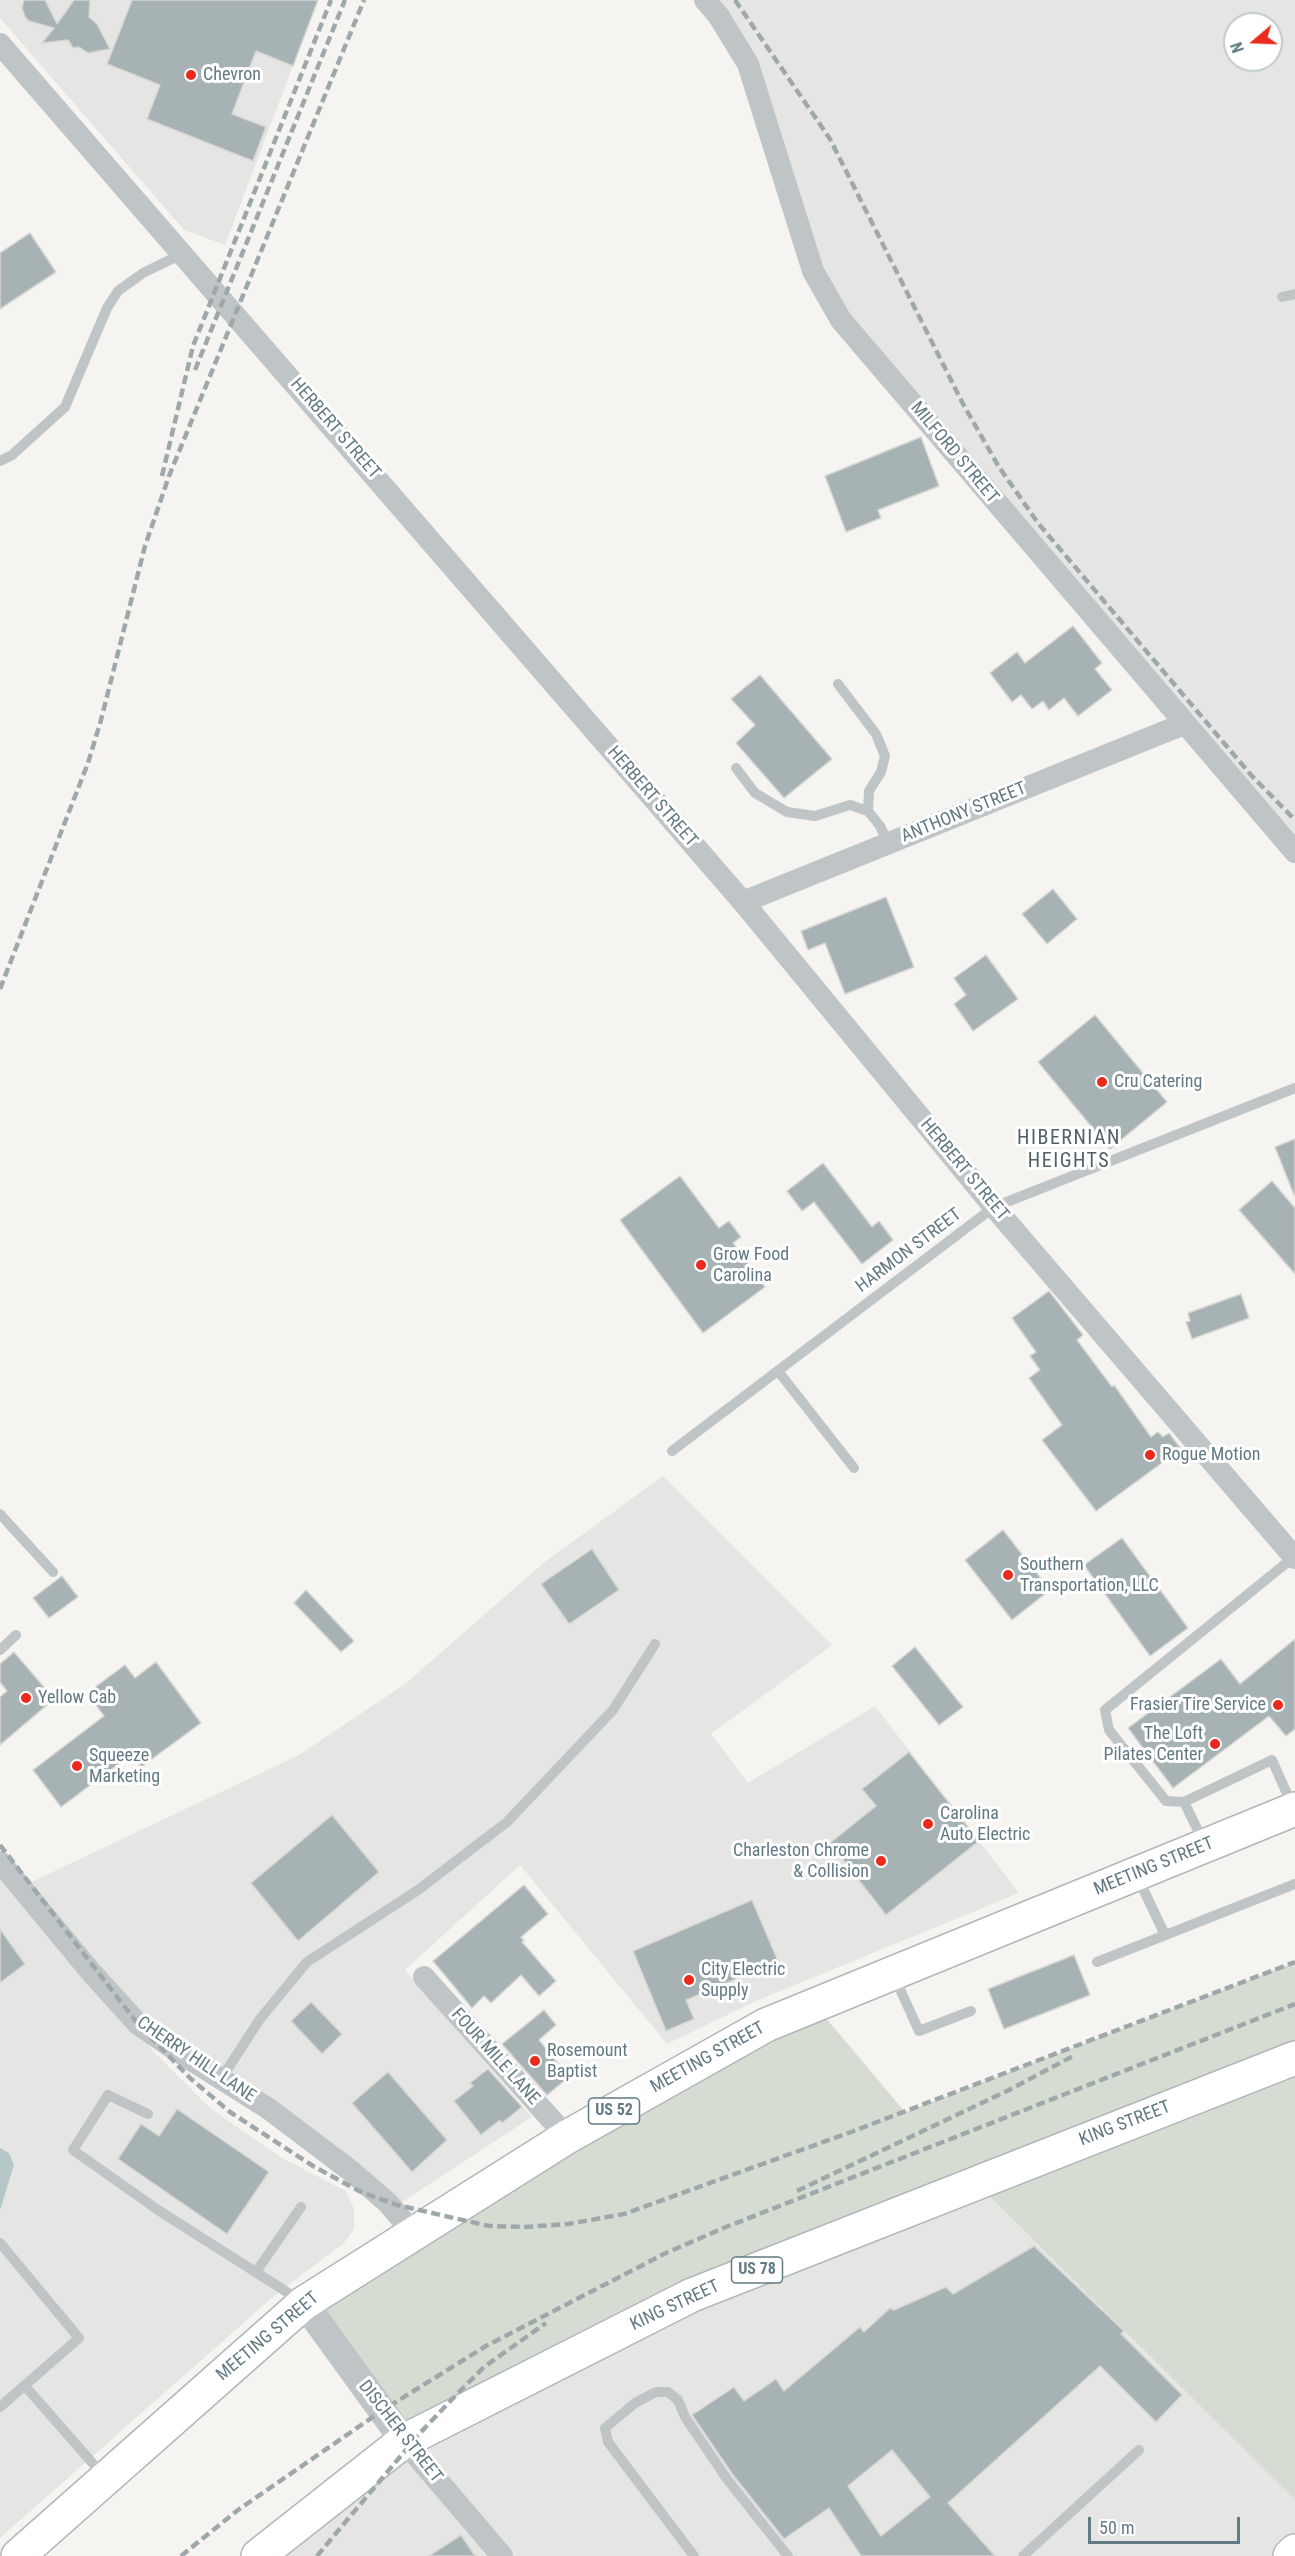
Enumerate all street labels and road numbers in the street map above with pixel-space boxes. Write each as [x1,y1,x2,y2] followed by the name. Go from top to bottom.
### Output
[285,374,385,484] street label: HERBERT STREET
[905,398,1003,508] street label: MILFORD STREET
[602,742,702,852] street label: HERBERT STREET
[898,778,1030,848] street label: ANTHONY STREET
[915,1115,1013,1225] street label: HERBERT STREET
[852,1204,966,1298] street label: HARMON STREET
[1091,1833,1217,1901] street label: MEETING STREET
[446,2004,544,2110] street label: FOUR MILE LANE
[132,2012,260,2108] street label: CHERRY HILL LANE
[647,2018,769,2098] street label: MEETING STREET
[1076,2097,1174,2151] street label: KING STREET
[588,2098,640,2124] road number: US 52
[732,2257,783,2283] road number: US 78
[627,2276,723,2336] street label: KING STREET
[212,2288,324,2386] street label: MEETING STREET
[353,2377,447,2487] street label: DISCHER STREET

